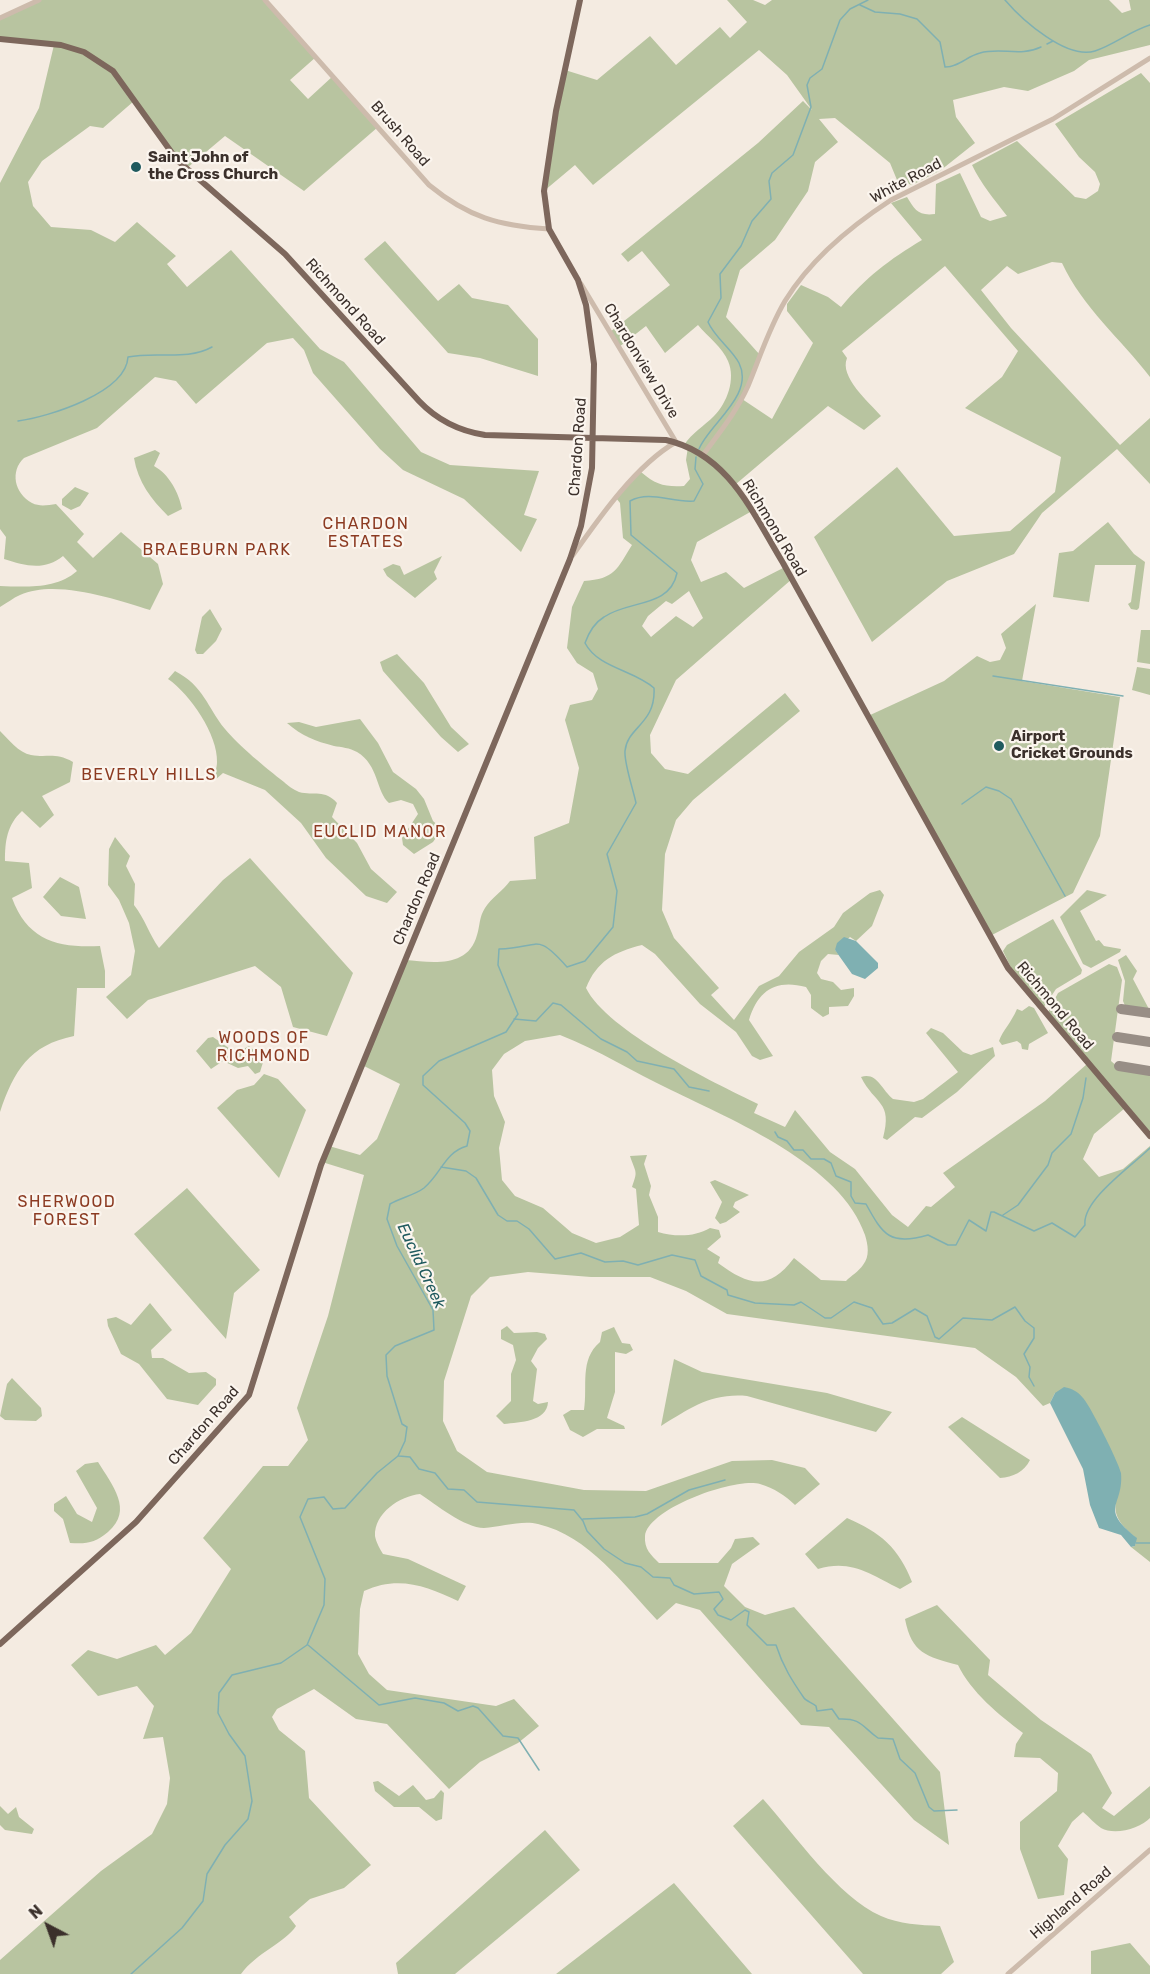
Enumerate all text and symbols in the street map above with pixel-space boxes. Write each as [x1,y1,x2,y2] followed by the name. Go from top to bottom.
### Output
[367,98,433,170] street label: Brush Road
[148,149,278,184] place label: Saint John of the Cross Church
[867,155,945,207] street label: White Road
[129,160,143,174] marker: Saint John of the Cross Church
[301,255,389,349] street label: Richmond Road
[599,300,683,422] street label: Chardonview Drive
[566,397,590,497] street label: Chardon Road
[738,476,810,580] street label: Richmond Road
[323,514,409,552] district label: CHARDON ESTATES
[143,540,291,560] district label: BRAEBURN PARK
[1011,728,1133,763] place label: Airport Cricket Grounds
[992,739,1006,753] marker: Airport Cricket Grounds
[81,765,217,785] district label: BEVERLY HILLS
[313,822,447,842] district label: EUCLID MANOR
[389,850,445,948] street label: Chardon Road
[1013,958,1097,1054] street label: Richmond Road
[217,1028,311,1066] district label: WOODS OF RICHMOND
[18,1192,116,1230] district label: SHERWOOD FOREST
[393,1220,449,1312] water label: Euclid Creek
[165,1383,243,1469] street label: Chardon Road
[1027,1863,1115,1943] street label: Highland Road
[18,1896,78,1956] north arrow
[25,1901,46,1923] text: N

